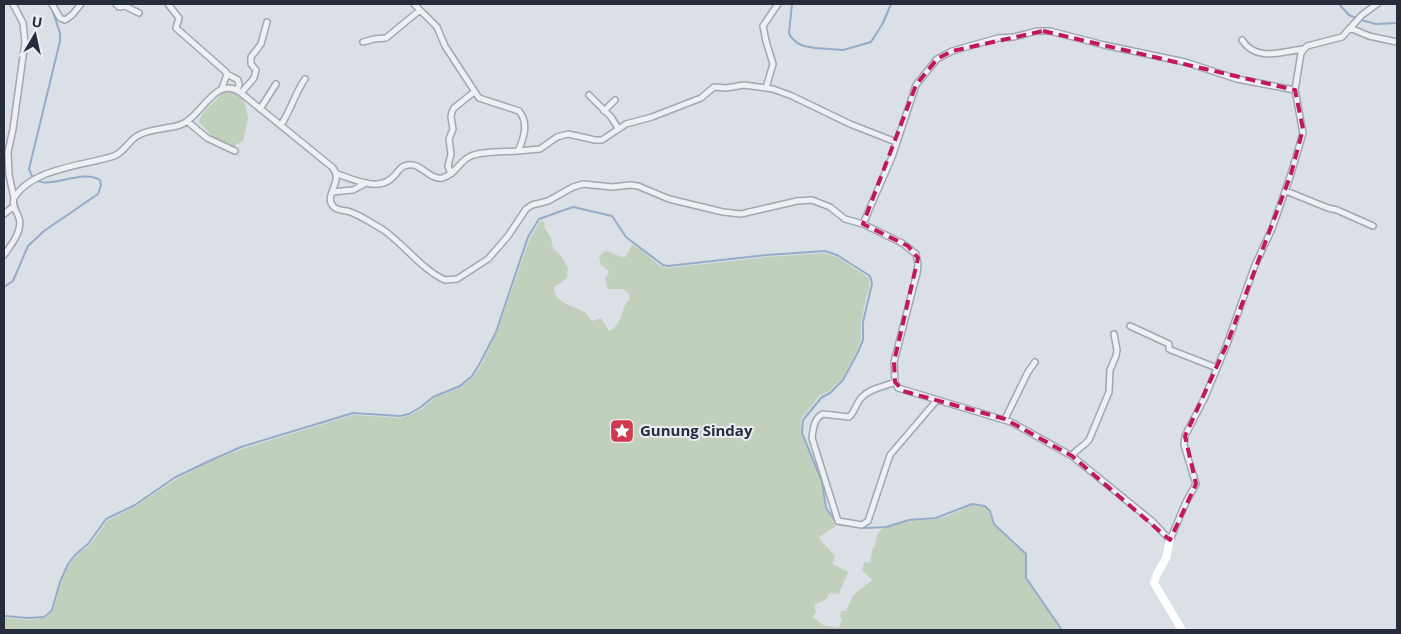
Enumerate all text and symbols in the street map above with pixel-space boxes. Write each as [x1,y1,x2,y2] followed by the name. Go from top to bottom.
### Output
[10,10,60,60] north arrow
[30,11,44,32] text: U
[609,418,635,444] place icon: Gunung Sinday
[640,420,753,440] place label: Gunung Sinday

